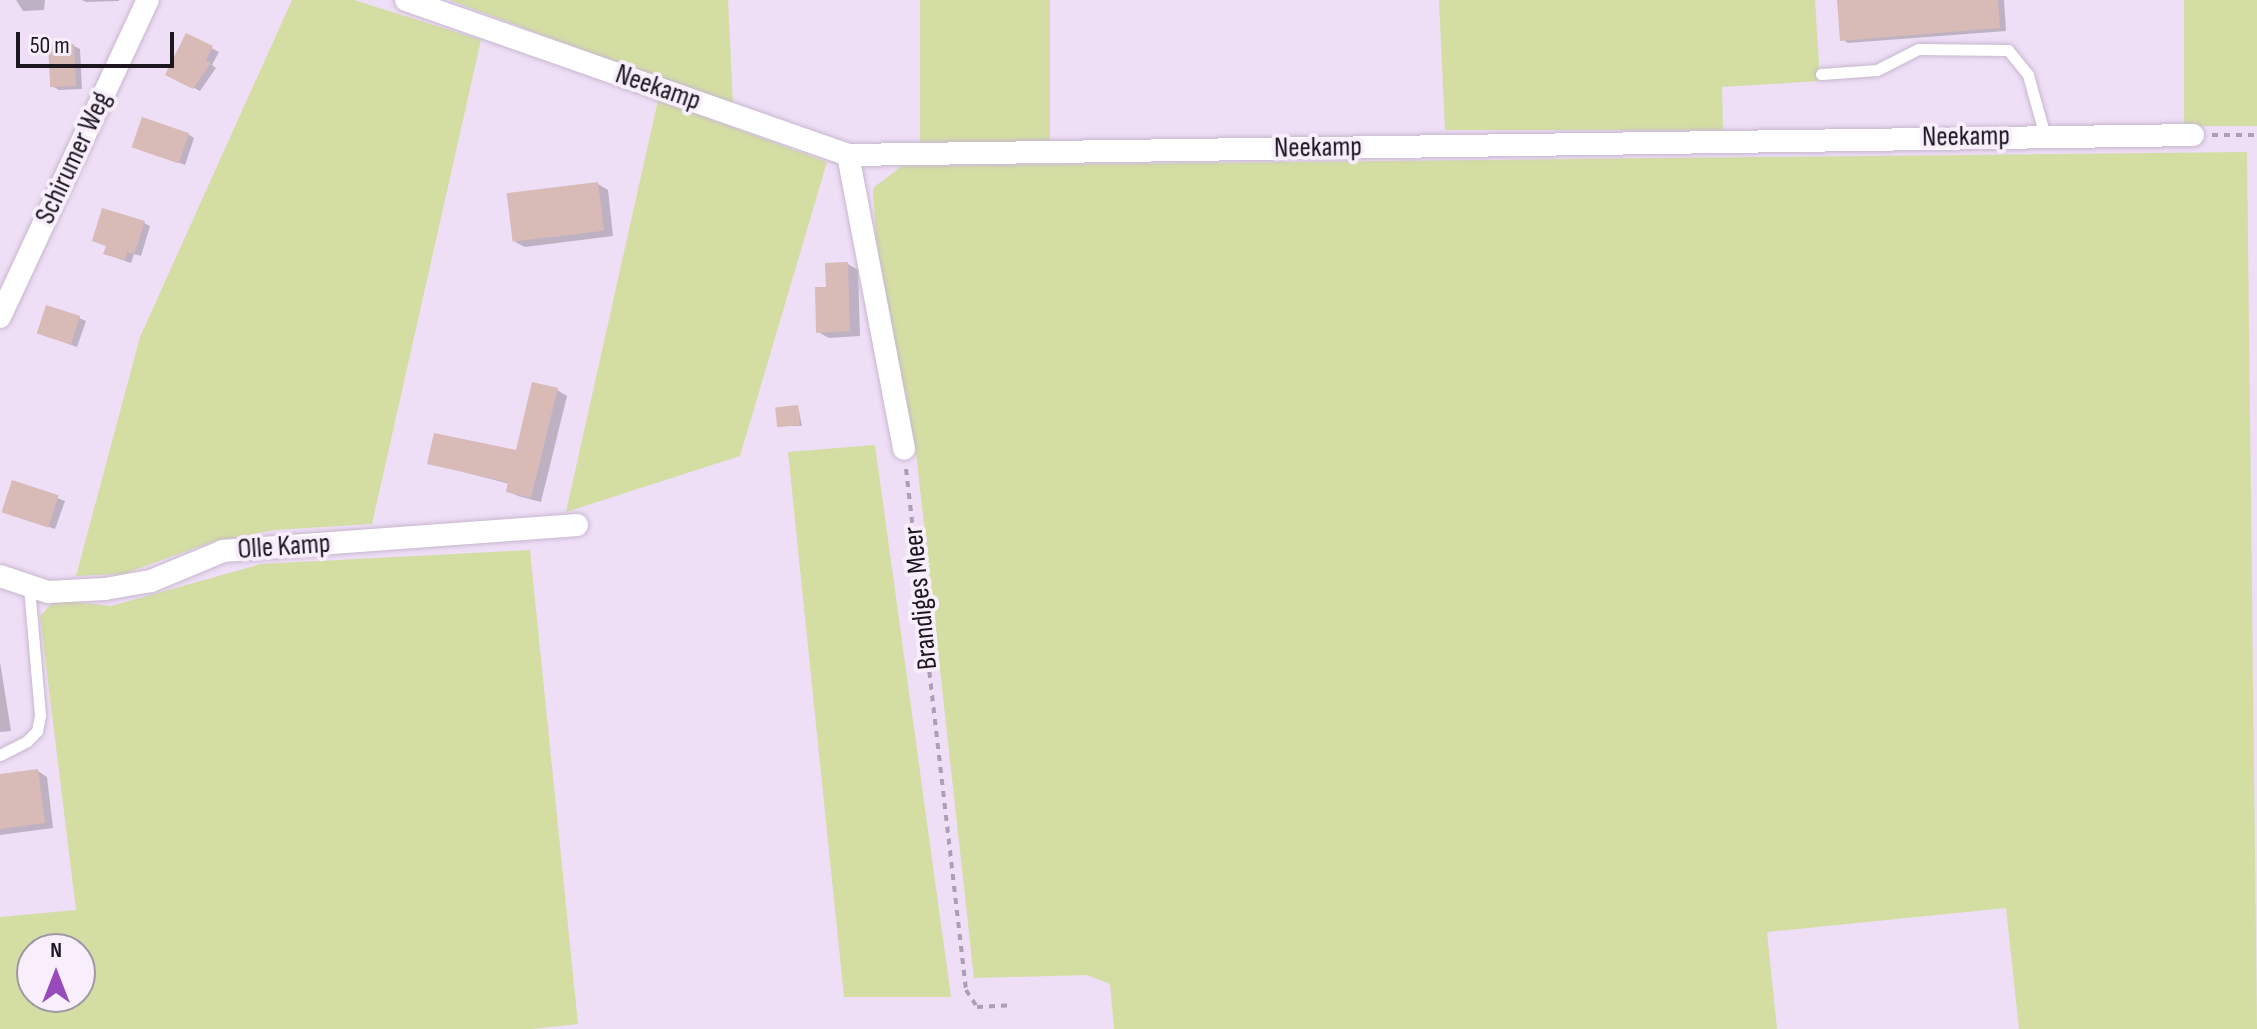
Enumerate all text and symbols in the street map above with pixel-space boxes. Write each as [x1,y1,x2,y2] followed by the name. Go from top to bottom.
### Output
[20,16,178,66] scale bar
[30,31,70,60] text: 50 m
[611,58,705,118] street label: Neekamp
[29,87,119,229] street label: Schirumer Weg
[1922,119,2010,155] street label: Neekamp
[1274,130,1362,166] street label: Neekamp
[897,525,945,671] street label: Brandiges Meer
[237,527,331,567] street label: Olle Kamp
[16,933,96,1013] north arrow
[50,937,62,964] text: N

